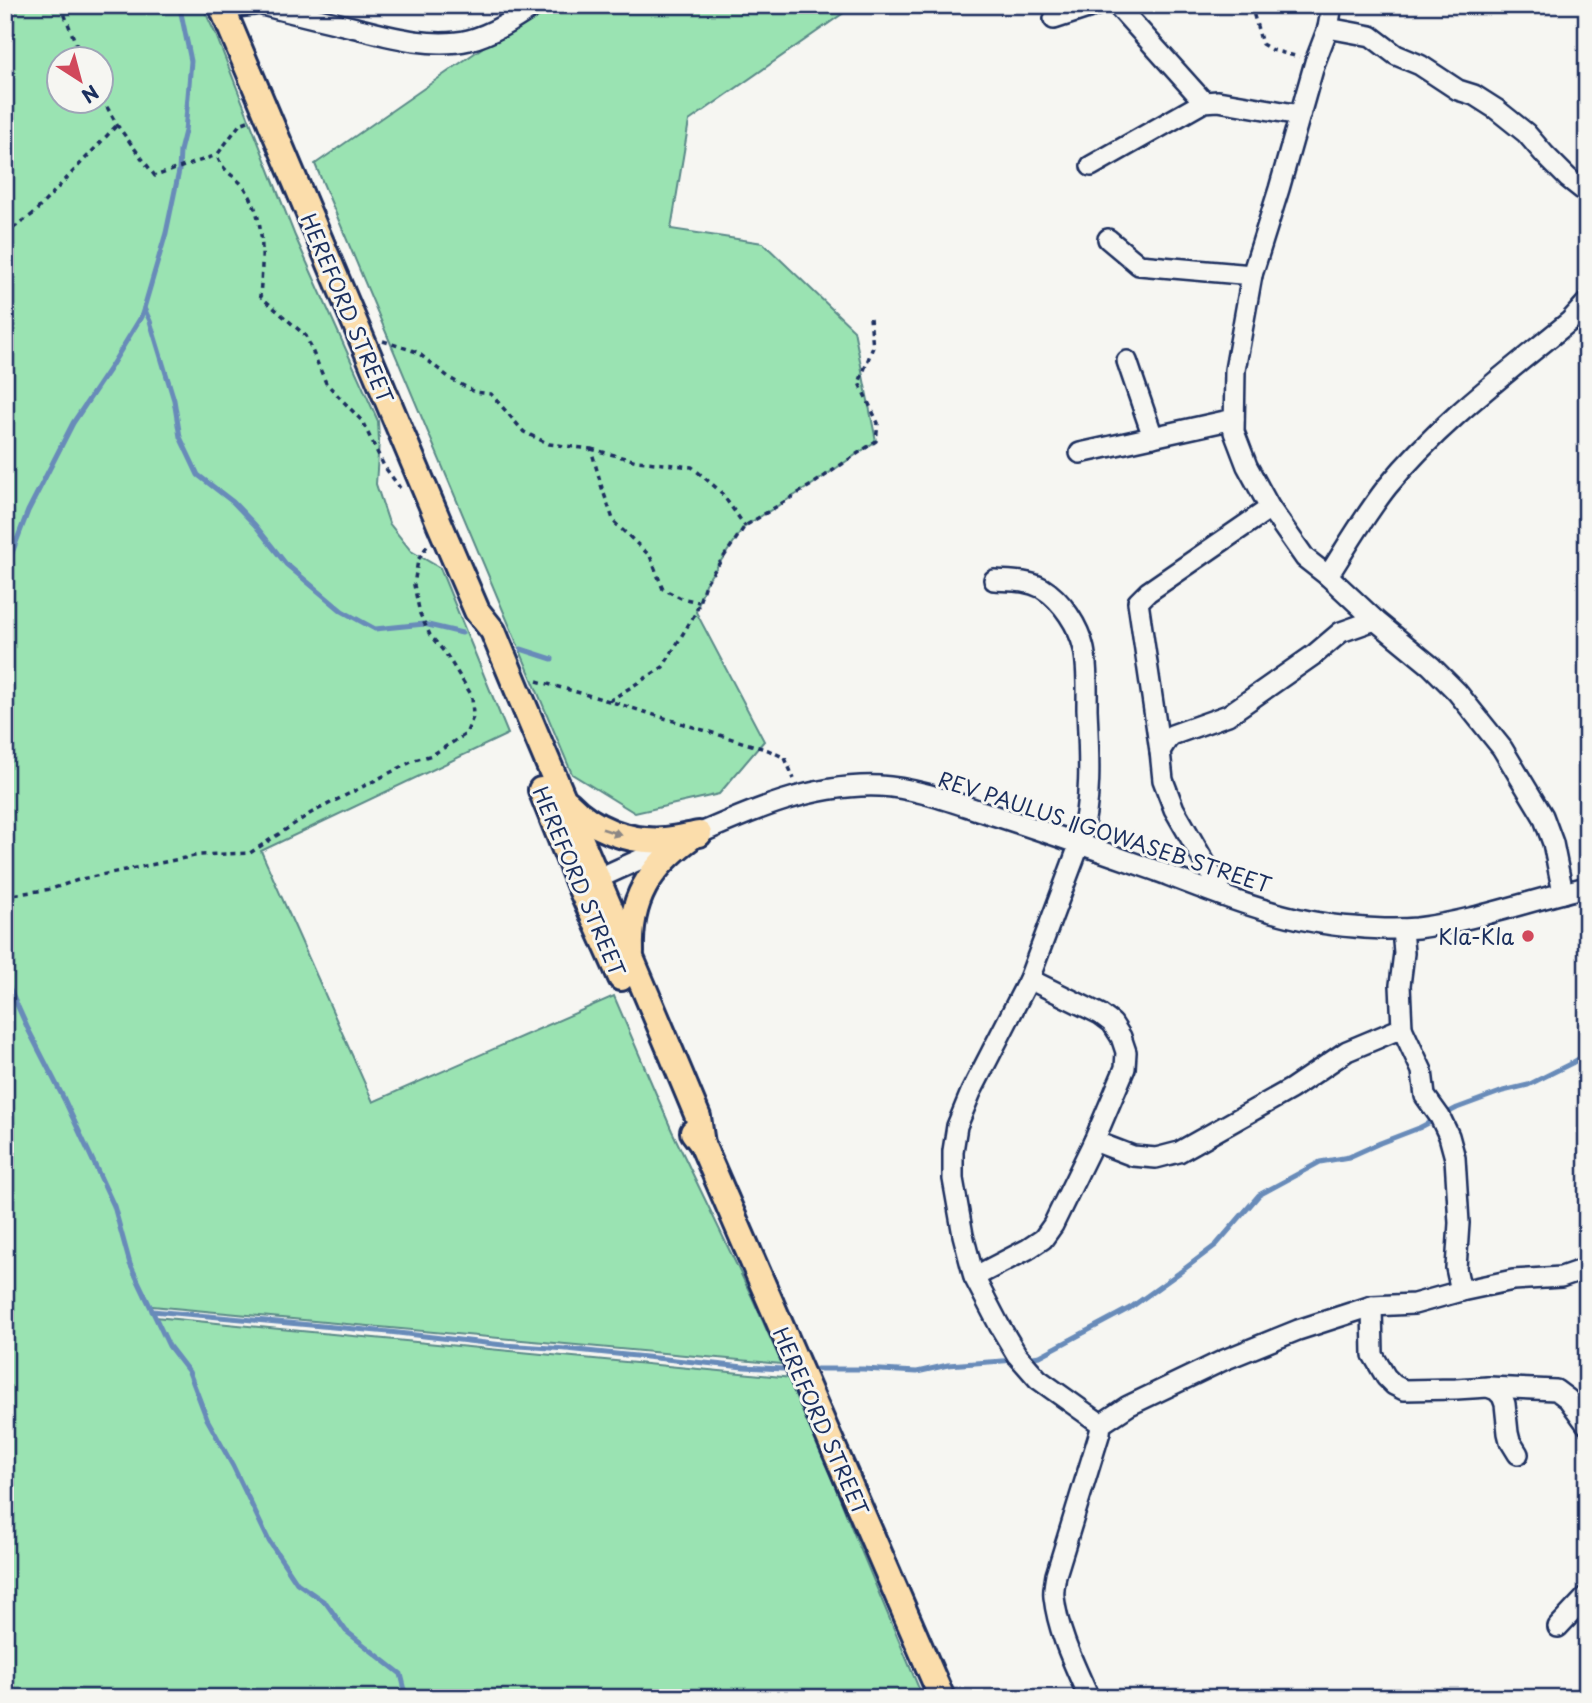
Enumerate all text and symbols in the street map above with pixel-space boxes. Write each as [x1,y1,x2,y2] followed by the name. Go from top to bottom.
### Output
[46,46,116,116] north arrow
[76,79,105,110] text: N
[293,208,403,409] street label: HEREFORD STREET
[934,762,1276,900] street label: REV PAULUS ǁGOWASEB STREET
[525,781,635,982] street label: HEREFORD STREET
[602,827,623,838] one-way arrow
[1438,920,1514,952] place label: Kla-Kla
[1520,928,1536,944] marker: Kla-Kla
[766,1321,878,1521] street label: HEREFORD STREET

